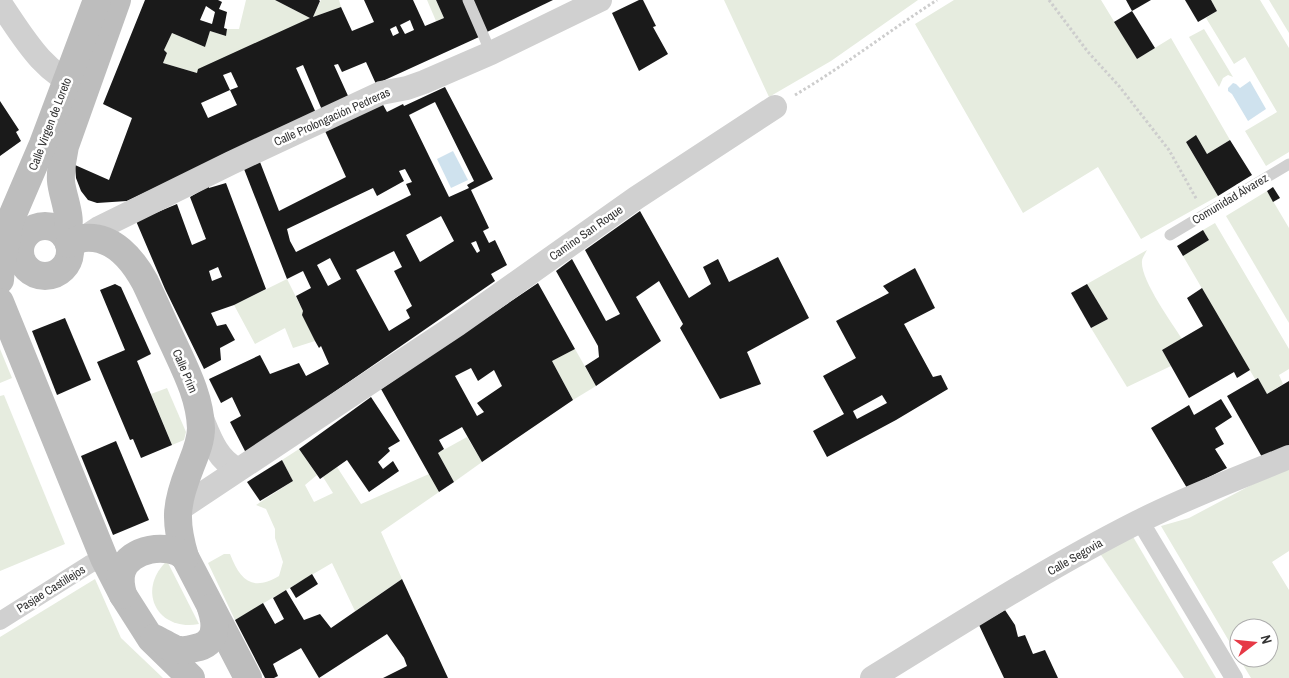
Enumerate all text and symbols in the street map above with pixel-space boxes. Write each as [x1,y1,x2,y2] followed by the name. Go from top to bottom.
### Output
[25,75,75,173] street label: Calle Virgen de Loreto
[271,84,393,150] street label: Calle Prolongación Pedreras
[1189,170,1271,228] street label: Comunidad Álvarez
[546,202,626,264] street label: Camino San Roque
[169,347,201,395] street label: Calle Prim
[1044,534,1106,579] street label: Calle Segovia
[14,561,88,617] street label: Pasjae Castillejos
[1229,618,1279,668] north arrow
[1257,633,1276,646] text: N

